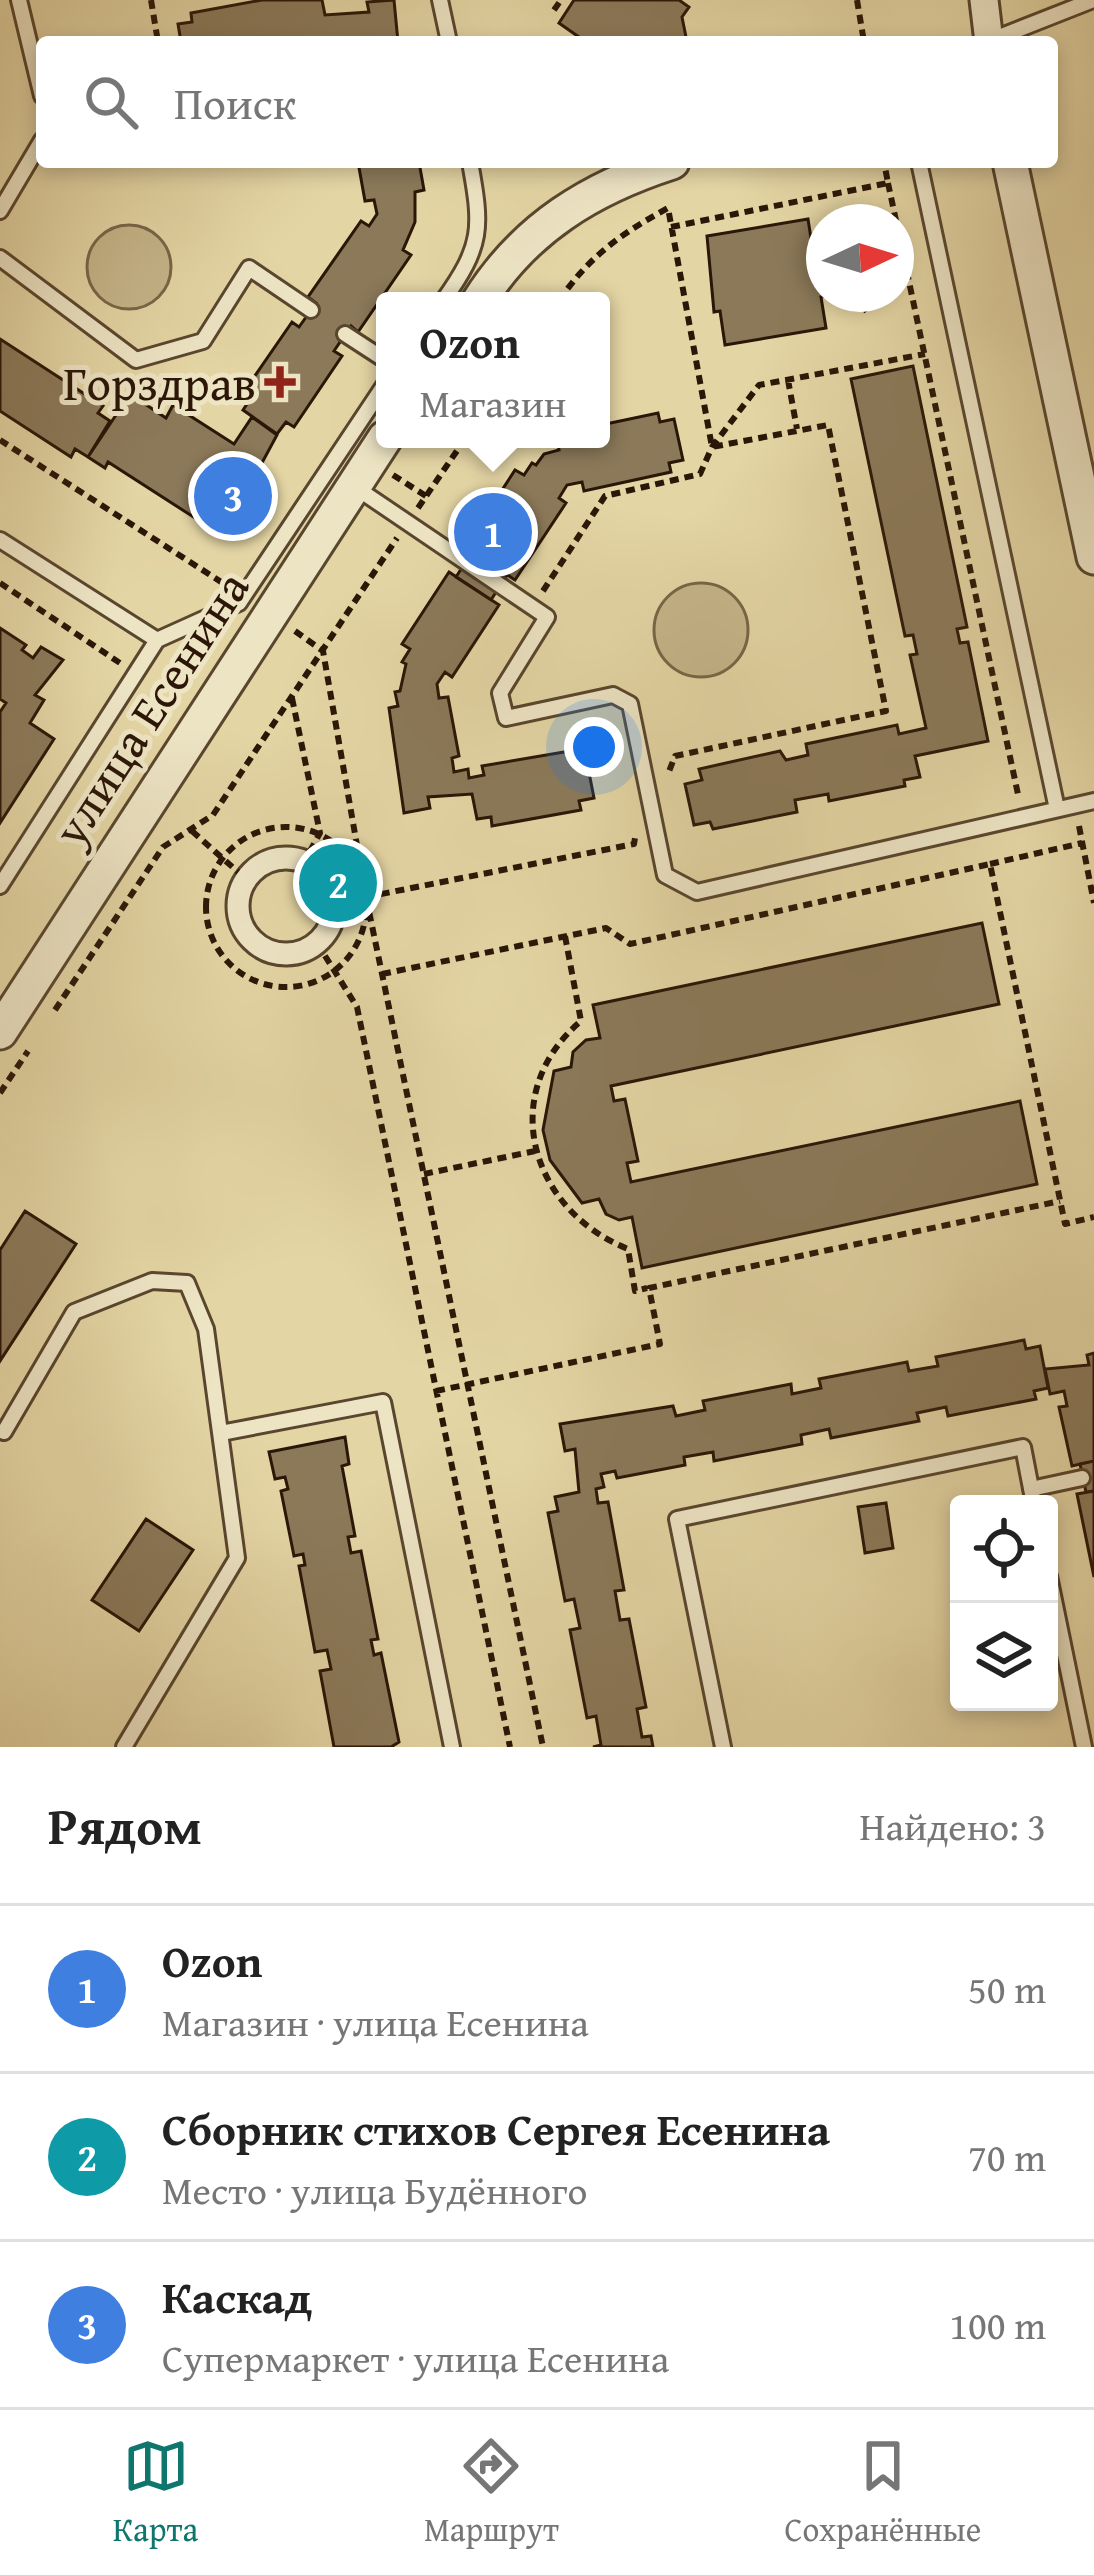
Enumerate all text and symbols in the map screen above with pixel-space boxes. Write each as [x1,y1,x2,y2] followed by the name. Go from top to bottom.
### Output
[36,36,1058,168] search box
[78,69,144,135] icon: search
[174,70,296,135] text: Поиск
[806,204,914,312] north arrow
[376,292,610,448] popup
[420,309,520,374] text: Ozon
[63,347,256,418] place label: Горздрав
[267,369,293,395] marker: Горздрав
[420,374,567,431] text: Магазин
[194,451,272,541] pin: 3
[454,487,532,577] pin: 1
[34,556,266,860] street label: улица Есенина
[564,717,624,777] your location
[299,838,377,928] pin: 2
[950,1495,1058,1711] map controls
[950,1495,1058,1603] button: locate
[950,1603,1058,1711] button: layers
[48,1788,202,1863] text: Рядом
[859,1797,1046,1854] text: Найдено: 3
[162,1928,262,1993] text: Ozon
[77,1960,97,2017] text: 1
[968,1960,1046,2017] text: 50 m
[162,1993,589,2050] text: Магазин · улица Есенина
[162,2096,830,2161] text: Сборник стихов Сергея Есенина
[77,2128,97,2185] text: 2
[968,2128,1046,2185] text: 70 m
[162,2161,587,2218] text: Место · улица Будённого
[162,2264,312,2329] text: Каскад
[77,2296,97,2353] text: 3
[949,2296,1046,2353] text: 100 m
[162,2329,669,2386] text: Супермаркет · улица Есенина
[113,2433,198,2553] tab: Карта
[424,2433,559,2553] tab: Маршрут
[785,2433,981,2553] tab: Сохранённые

